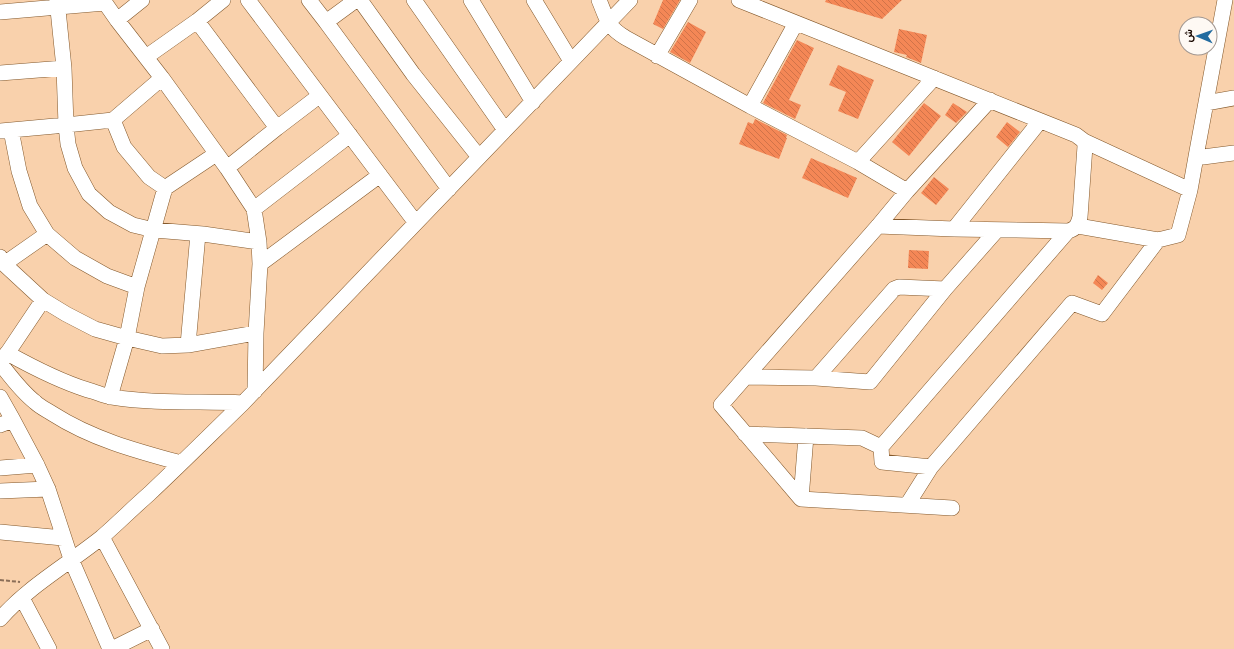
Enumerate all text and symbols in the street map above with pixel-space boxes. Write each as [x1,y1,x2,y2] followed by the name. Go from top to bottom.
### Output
[1178,16,1218,56] north arrow
[1182,29,1195,43] text: ش

